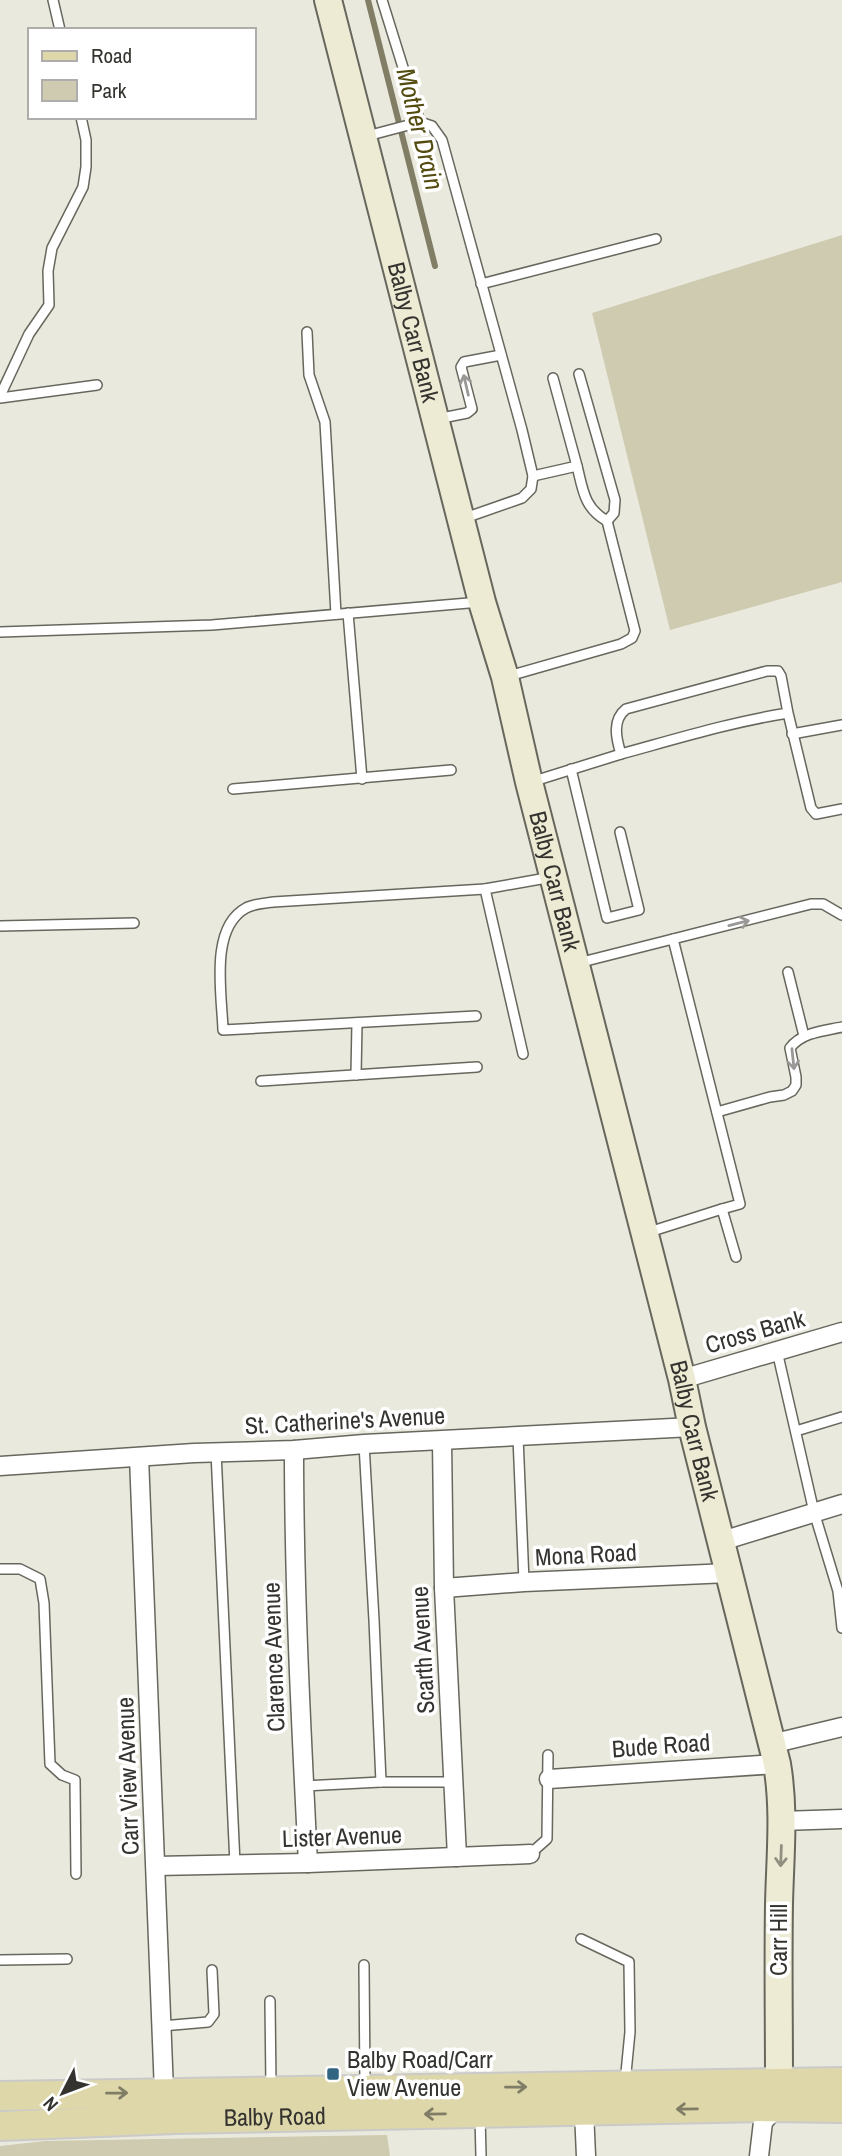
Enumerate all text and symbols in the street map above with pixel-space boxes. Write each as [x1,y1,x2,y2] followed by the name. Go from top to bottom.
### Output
[28,28,256,119] legend
[91,41,132,70] text: Road
[388,64,453,193] water label: Mother Drain
[91,76,127,105] text: Park
[381,259,447,406] street label: Balby Carr Bank
[459,374,472,397] one-way arrow
[522,808,589,955] street label: Balby Carr Bank
[728,916,750,929] one-way arrow
[786,1047,799,1070] one-way arrow
[701,1302,808,1360] street label: Cross Bank
[663,1357,727,1504] street label: Balby Carr Bank
[244,1399,446,1441] street label: St. Catherine's Avenue
[534,1535,638,1573] street label: Mona Road
[254,1582,292,1732] street label: Clarence Avenue
[403,1585,441,1715] street label: Scarth Avenue
[108,1697,146,1856] street label: Carr View Avenue
[611,1726,711,1764] street label: Bude Road
[281,1818,403,1854] street label: Lister Avenue
[774,1845,787,1868] one-way arrow
[762,1904,794,1976] street label: Carr Hill
[347,2043,493,2103] place label: Balby Road/Carr View Avenue
[28,2058,98,2128] north arrow
[325,2066,341,2082] marker: Balby Road/Carr View Avenue
[504,2080,527,2094] one-way arrow
[105,2087,128,2100] one-way arrow
[37,2091,64,2117] text: N
[224,2099,326,2133] street label: Balby Road
[676,2102,699,2116] one-way arrow
[424,2107,447,2121] one-way arrow

